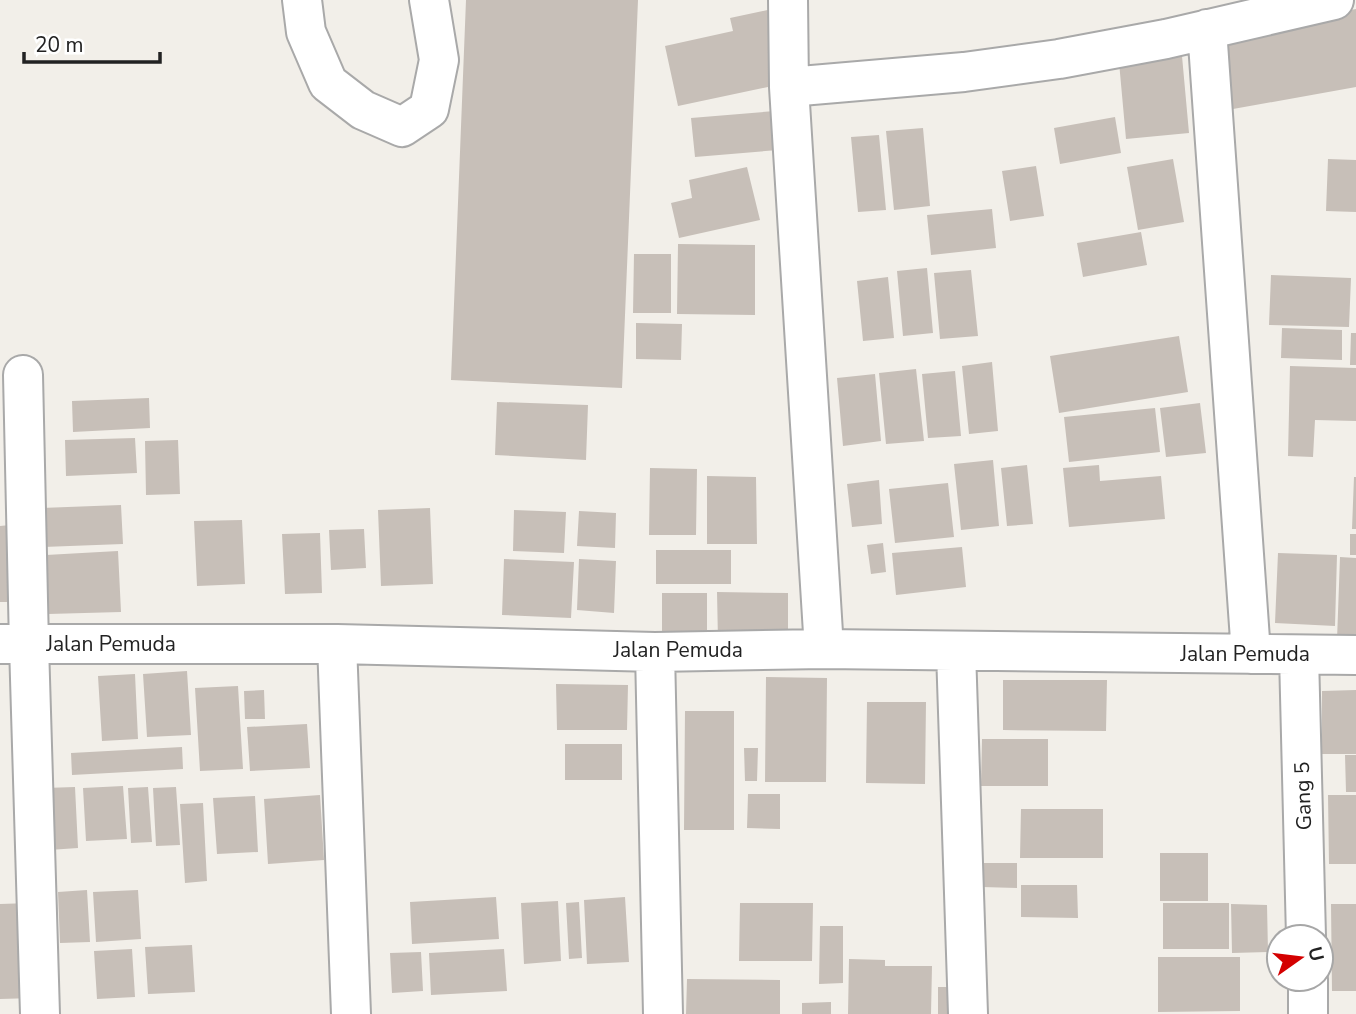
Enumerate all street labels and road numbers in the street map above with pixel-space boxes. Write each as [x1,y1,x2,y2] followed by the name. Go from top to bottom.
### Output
[45,630,176,658] street label: Jalan Pemuda
[612,636,743,664] street label: Jalan Pemuda
[1179,640,1310,668] street label: Jalan Pemuda
[1288,761,1318,831] street label: Gang 5

